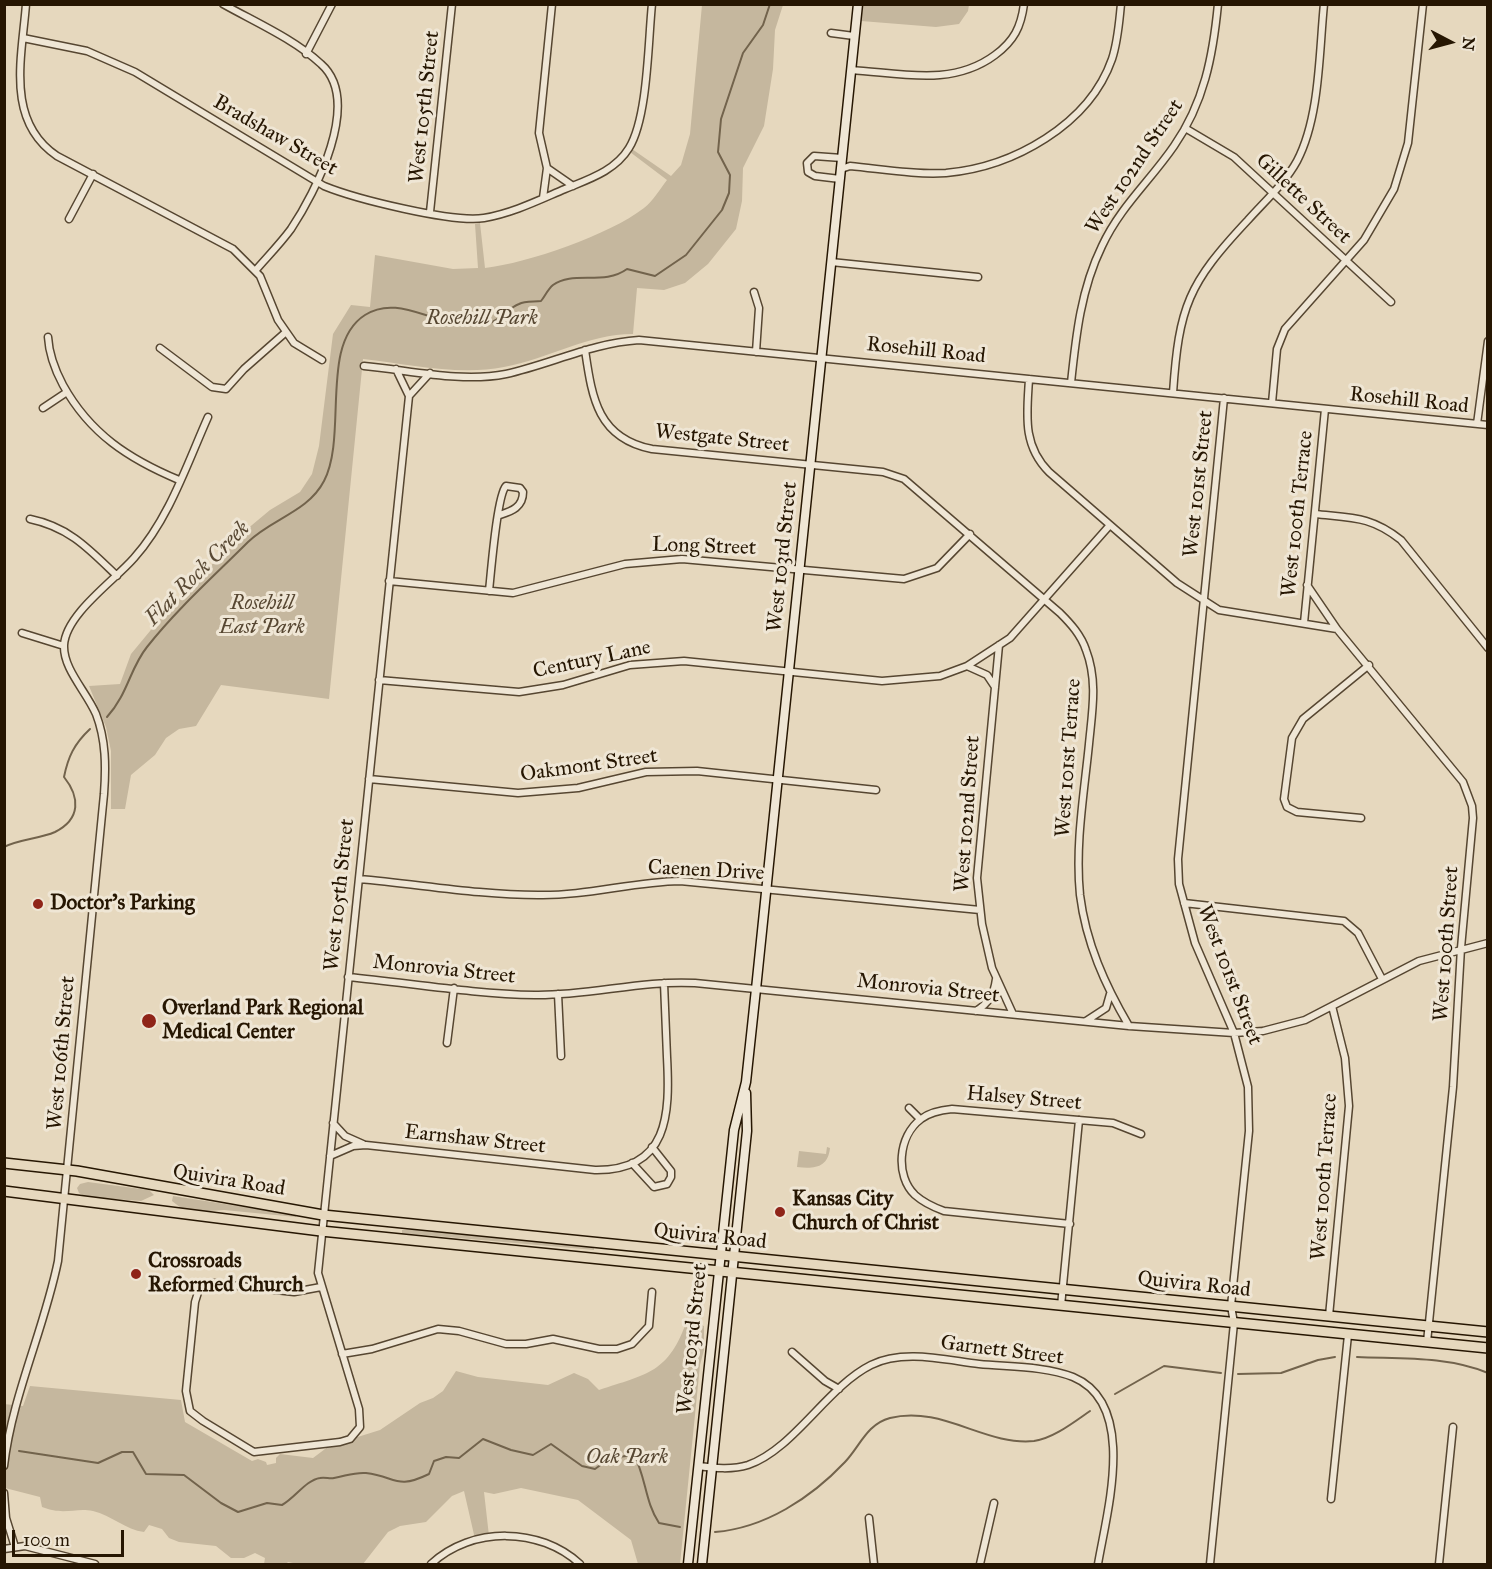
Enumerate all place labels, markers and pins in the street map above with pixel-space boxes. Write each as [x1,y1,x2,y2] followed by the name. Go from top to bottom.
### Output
[50,891,194,917] place label: Doctor's Parking
[31,897,45,911] marker: Doctor's Parking
[162,996,363,1046] place label: Overland Park Regional Medical Center
[140,1012,158,1030] marker: Overland Park Regional Medical Center
[792,1187,939,1237] place label: Kansas City Church of Christ
[773,1205,787,1219] marker: Kansas City Church of Christ
[148,1249,304,1299] place label: Crossroads Reformed Church
[129,1267,143,1281] marker: Crossroads Reformed Church

